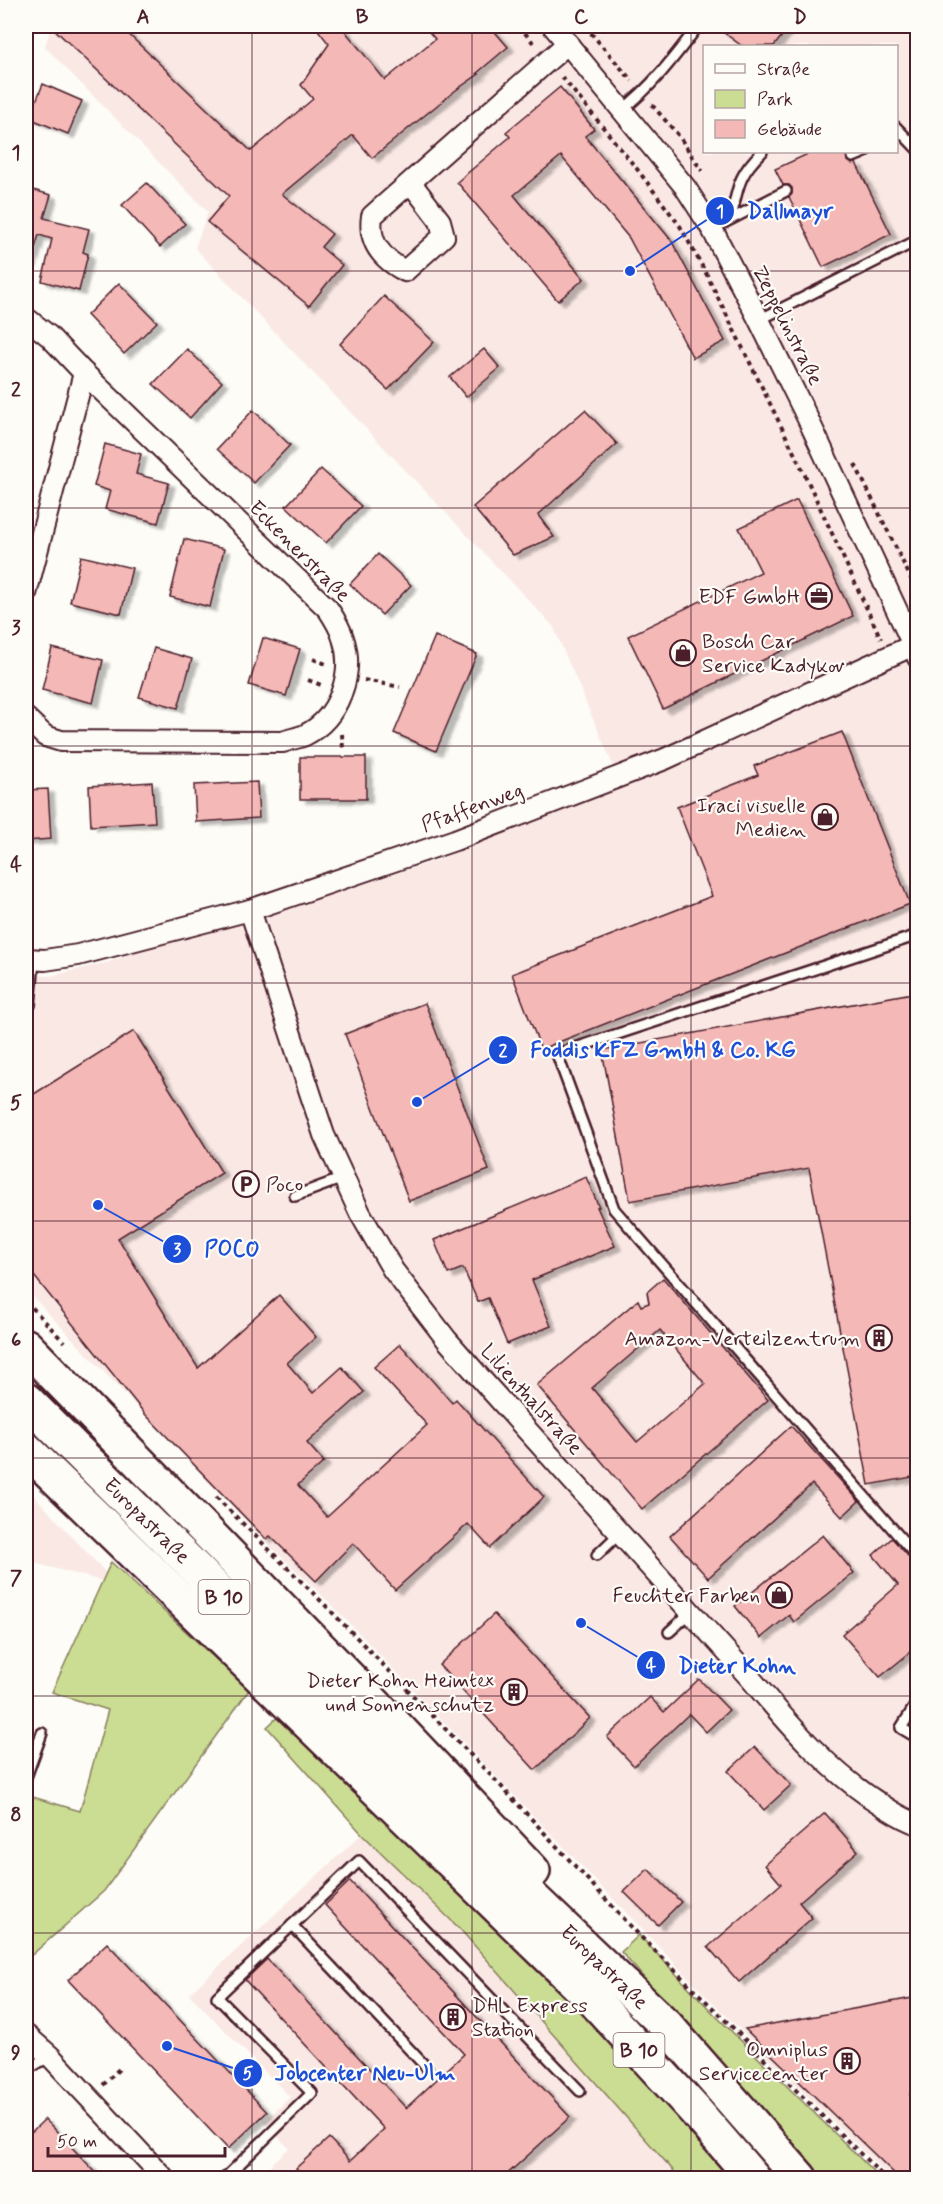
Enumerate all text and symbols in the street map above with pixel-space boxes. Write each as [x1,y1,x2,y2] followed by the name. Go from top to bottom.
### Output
[136,4,150,31] text: A
[356,4,369,31] text: B
[574,4,589,31] text: C
[793,4,807,31] text: D
[703,45,898,153] legend
[757,58,810,82] text: Straße
[757,88,793,112] text: Park
[757,118,822,142] text: Gebäude
[12,140,20,167] text: 1
[705,191,845,231] callout: Dallmayr
[747,198,834,226] text: Dallmayr
[716,200,724,224] text: 1
[745,261,829,390] street label: Zeppelinstraße
[11,377,21,404] text: 2
[242,495,356,609] street label: Eckenerstraße
[804,581,834,611] office icon: EDF GmbH
[698,583,800,611] place label: EDF GmbH
[11,615,21,642] text: 3
[702,628,845,680] place label: Bosch Car Service Kadykov
[668,638,698,668] shop icon: Bosch Car Service Kadykov
[417,777,527,839] street label: Pfaffenweg
[697,792,807,844] place label: Iraci visuelle Medien
[810,802,840,832] shop icon: Iraci visuelle Medien
[10,852,22,879] text: 4
[488,1030,807,1070] callout: Foddis KFZ GmbH & Co. KG
[530,1037,796,1065] text: Foddis KFZ GmbH & Co. KG
[499,1039,508,1063] text: 2
[10,1090,22,1117] text: 5
[231,1169,261,1199] parking icon: Poco
[266,1171,303,1199] place label: Poco
[162,1229,271,1269] callout: POCO
[204,1236,260,1264] text: POCO
[173,1238,182,1262] text: 3
[864,1323,894,1353] building icon: Amazon-Verteilzentrum
[625,1325,860,1353] place label: Amazon-Verteilzentrum
[11,1327,21,1354] text: 6
[474,1338,589,1461] street label: Lilienthalstraße
[97,1472,196,1570] street label: Europastraße
[10,1565,22,1592] text: 7
[198,1580,250,1614] road number: B 10
[764,1580,794,1610] shop icon: Feuchter Farben
[613,1582,760,1610] place label: Feuchter Farben
[636,1645,807,1685] callout: Dieter Kohn
[678,1653,797,1681] text: Dieter Kohn
[646,1654,657,1678] text: 4
[306,1667,494,1719] place label: Dieter Kohn Heimtex und Sonnenschutz
[499,1677,529,1707] building icon: Dieter Kohn Heimtex und Sonnenschutz
[10,1802,22,1829] text: 8
[554,1919,654,2016] street label: Europastraße
[472,1992,588,2044] place label: DHL Express Station
[438,2002,468,2032] building icon: DHL Express Station
[614,2033,664,2067] road number: B 10
[699,2036,828,2088] place label: Omniplus Servicecenter
[11,2040,21,2067] text: 9
[832,2046,862,2076] building icon: Omniplus Servicecenter
[233,2053,468,2093] callout: Jobcenter Neu-Ulm
[275,2060,455,2088] text: Jobcenter Neu-Ulm
[243,2062,254,2086] text: 5
[48,2120,225,2158] scale bar
[57,2130,97,2154] text: 50 m

